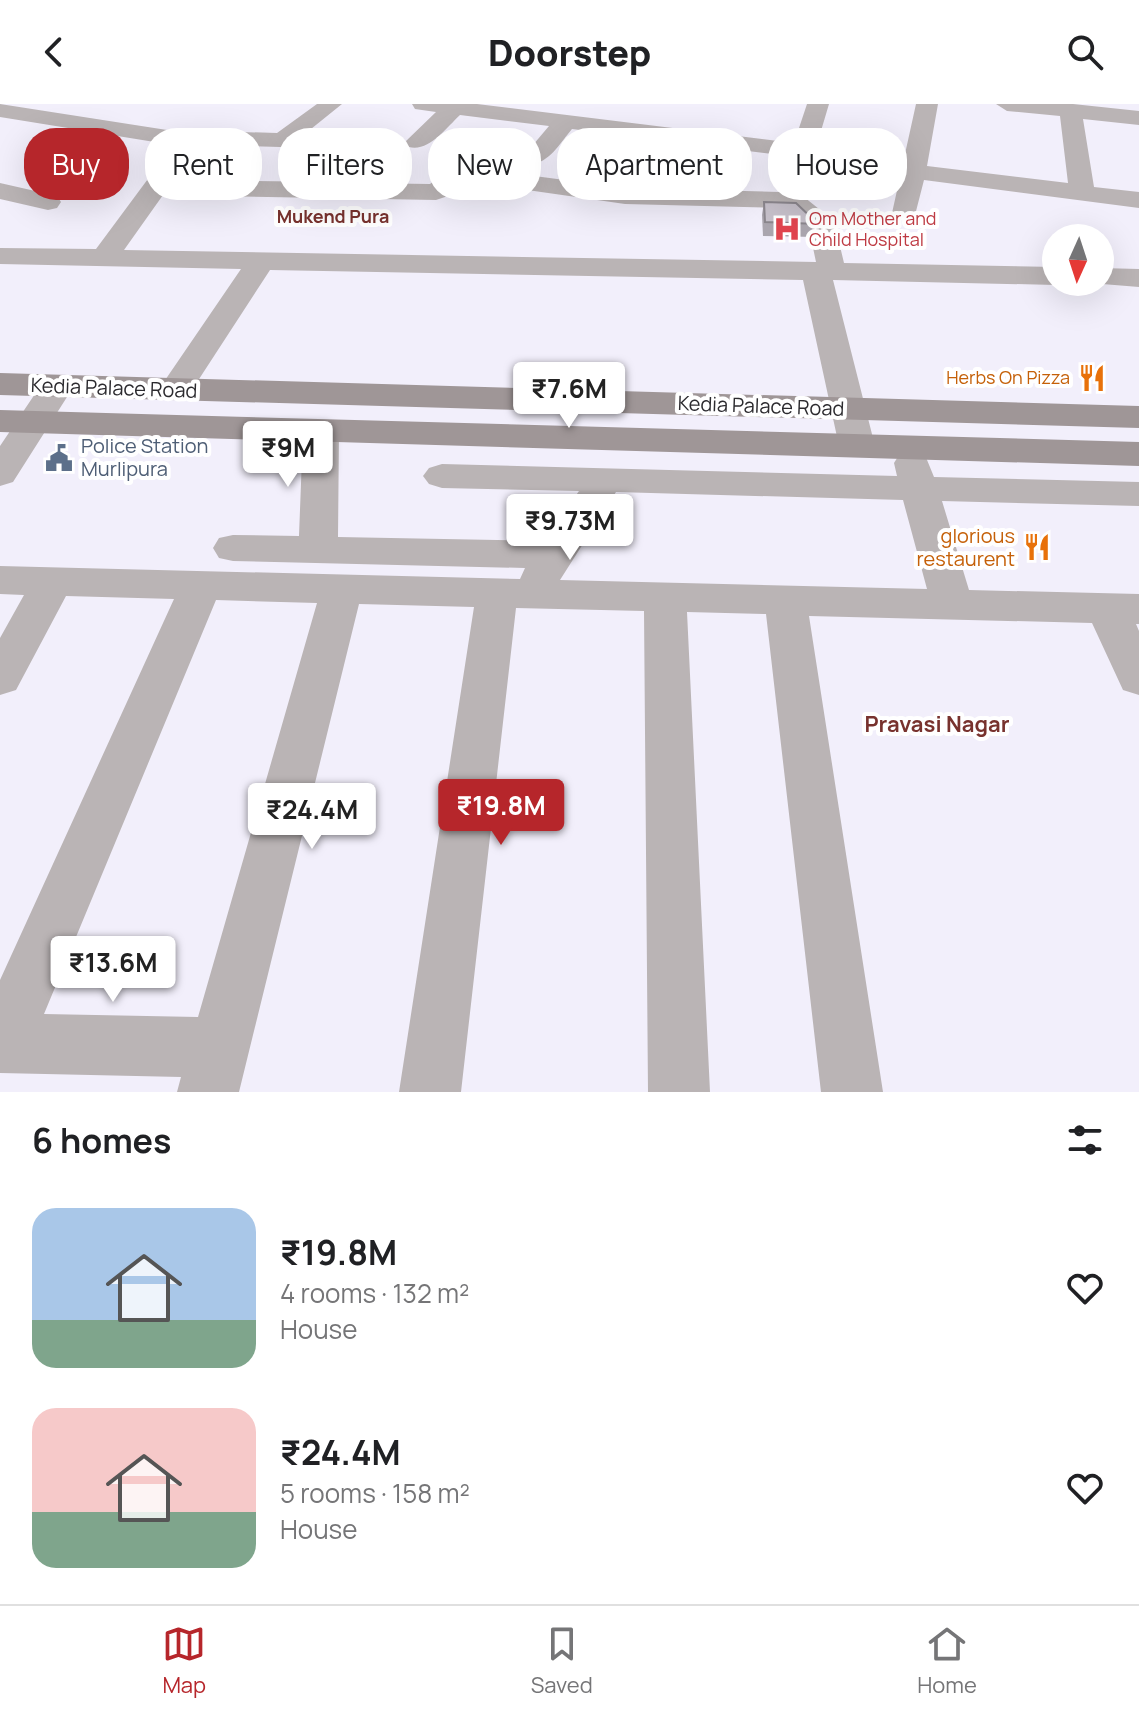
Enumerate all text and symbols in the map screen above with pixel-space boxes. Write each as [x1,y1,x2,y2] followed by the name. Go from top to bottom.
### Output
[488,28,651,77] text: Doorstep
[32,30,76,74] icon: back
[1063,30,1107,74] icon: search
[24,128,129,200] chip: Buy
[145,128,262,200] chip: Rent
[278,128,412,200] chip: Filters
[428,128,541,200] chip: New
[557,128,752,200] chip: Apartment
[768,128,907,200] chip: House
[277,204,389,228] district label: Mukend Pura
[809,206,936,251] place label: Om Mother and Child Hospital
[772,214,802,244] hospital icon: Om Mother and Child Hospital
[1042,224,1114,296] north arrow
[1042,224,1114,296] map controls
[513,362,625,430] pin: ₹7.6M
[1077,363,1107,393] restaurant icon: Herbs On Pizza
[946,365,1070,389] place label: Herbs On Pizza
[531,370,607,406] text: ₹7.6M
[30,371,198,404] street label: Kedia Palace Road
[677,389,845,422] street label: Kedia Palace Road
[249,421,327,489] pin: ₹9M
[261,429,315,465] text: ₹9M
[81,432,208,482] place label: Police Station Murlipura
[44,443,74,473] public building icon: Police Station Murlipura
[505,494,635,562] pin: ₹9.73M
[524,502,616,538] text: ₹9.73M
[917,522,1015,572] place label: glorious restaurent
[1022,532,1052,562] restaurant icon: glorious restaurent
[865,709,1010,739] district label: Pravasi Nagar
[436,779,566,847] pin: ₹19.8M
[247,783,377,851] pin: ₹24.4M
[456,787,546,823] text: ₹19.8M
[266,791,358,827] text: ₹24.4M
[48,936,178,1004] pin: ₹13.6M
[69,944,157,980] text: ₹13.6M
[32,1117,171,1163] text: 6 homes
[1063,1118,1107,1162] icon: filters
[280,1229,397,1275] text: ₹19.8M
[96,1240,192,1336] icon: home
[1063,1266,1107,1310] icon: heart
[280,1275,469,1311] text: 4 rooms · 132 m²
[280,1311,357,1347] text: House
[280,1429,401,1475] text: ₹24.4M
[96,1440,192,1536] icon: home
[1063,1466,1107,1510] icon: heart
[280,1475,470,1511] text: 5 rooms · 158 m²
[280,1511,357,1547] text: House
[162,1622,206,1700] tab: Map
[531,1622,593,1700] tab: Saved
[917,1622,977,1700] tab: Home

